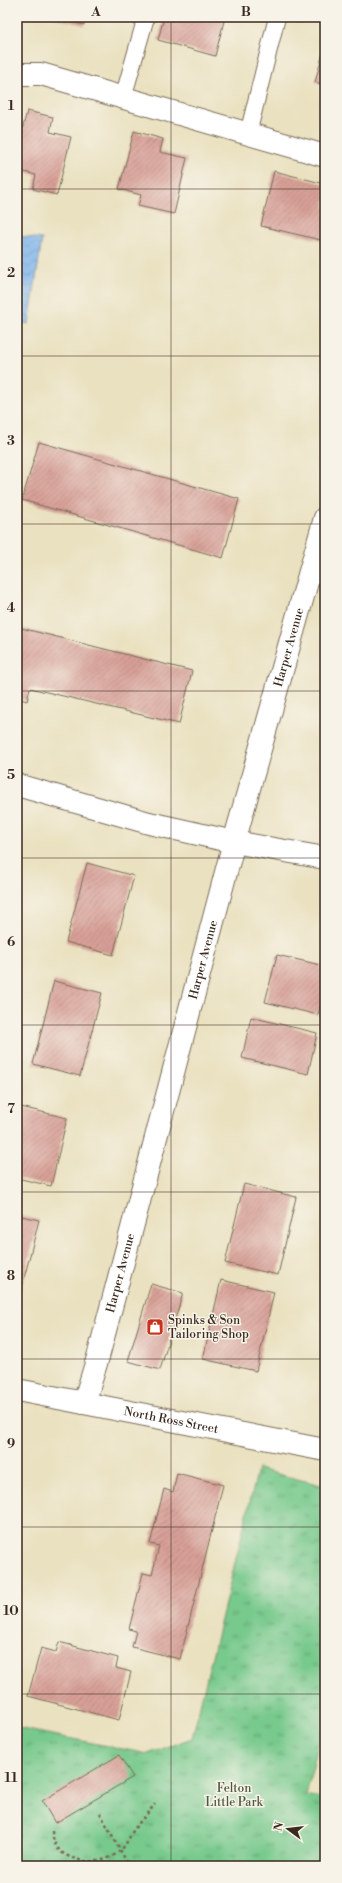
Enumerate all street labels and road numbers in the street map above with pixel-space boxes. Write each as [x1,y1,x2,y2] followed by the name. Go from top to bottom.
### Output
[270,606,307,689] street label: Harper Avenue
[185,918,221,1001] street label: Harper Avenue
[103,1232,138,1314] street label: Harper Avenue
[123,1404,220,1437] street label: North Ross Street

